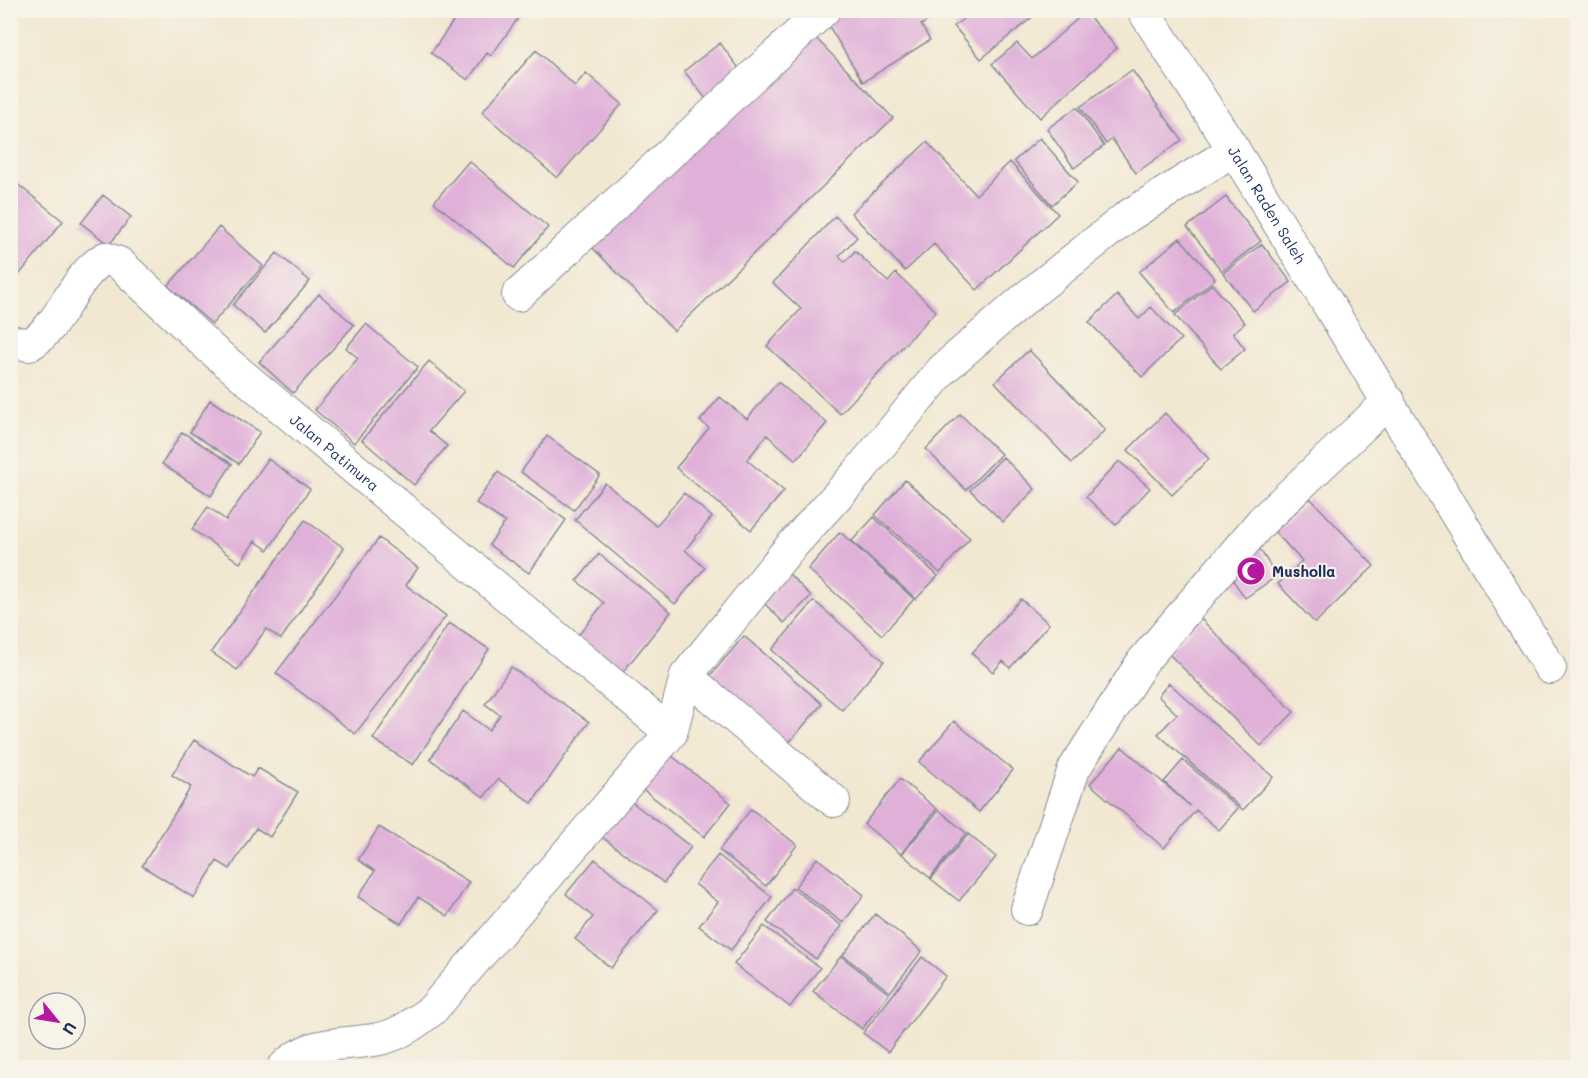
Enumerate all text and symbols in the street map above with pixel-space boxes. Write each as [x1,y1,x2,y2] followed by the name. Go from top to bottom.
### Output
[1224,142,1311,267] street label: Jalan Raden Saleh
[286,409,384,495] street label: Jalan Patimura
[1235,555,1267,587] mosque icon: Musholla
[1272,561,1335,581] place label: Musholla
[27,991,87,1051] north arrow
[59,1019,82,1039] text: U

